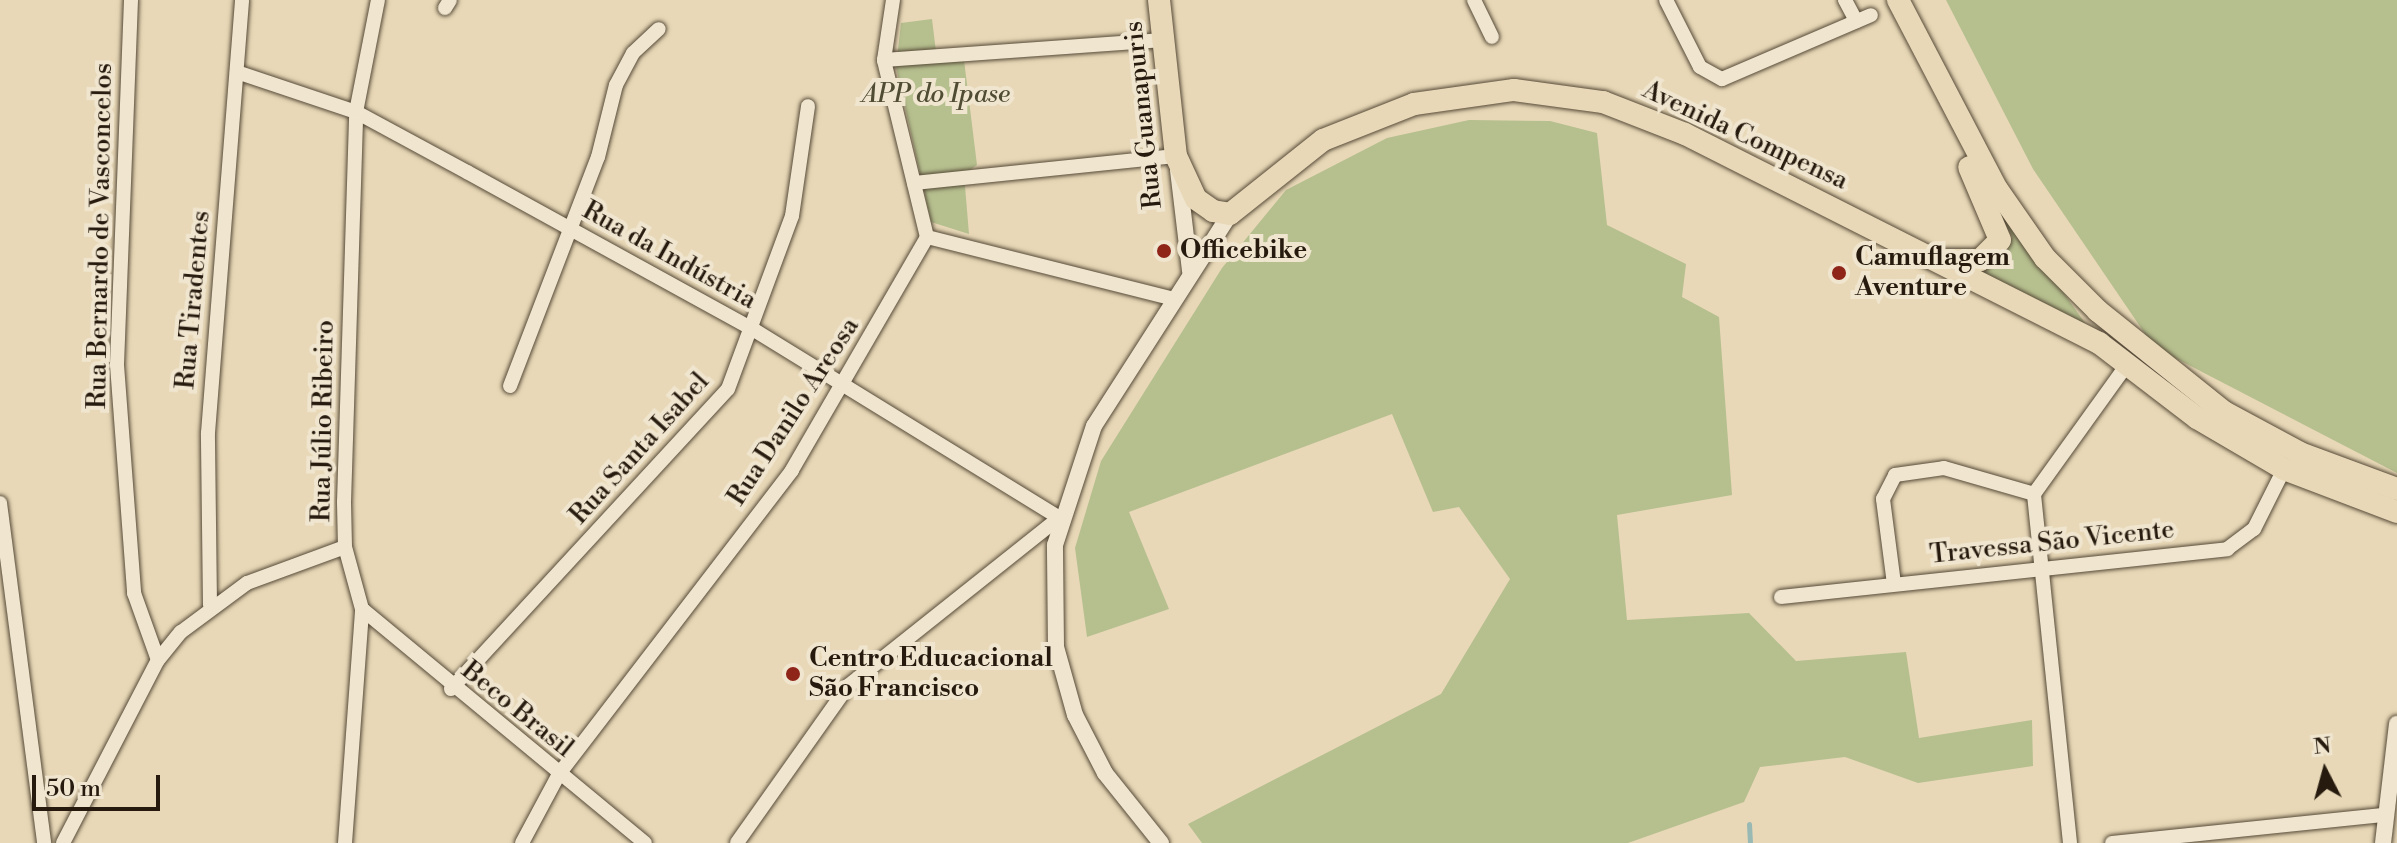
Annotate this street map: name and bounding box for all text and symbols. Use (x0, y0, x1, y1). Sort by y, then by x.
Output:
street label: Rua Guanapuris (1119, 20, 1169, 210)
street label: Rua Bernardo de Vasconcelos (82, 63, 120, 409)
street label: Avenida Compensa (1637, 75, 1853, 197)
park label: APP do Ipase (862, 79, 1010, 111)
street label: Rua da Indústria (577, 195, 761, 317)
street label: Rua Tiradentes (171, 209, 217, 391)
place label: Officebike (1180, 235, 1307, 267)
marker: Officebike (1155, 242, 1173, 260)
place label: Camuflagem Aventure (1855, 242, 2010, 304)
marker: Camuflagem Aventure (1830, 264, 1848, 282)
street label: Rua Danilo Areosa (722, 312, 866, 512)
street label: Rua Júlio Ribeiro (307, 320, 341, 522)
street label: Rua Santa Isabel (564, 367, 716, 531)
street label: Travessa São Vicente (1928, 515, 2176, 571)
place label: Centro Educacional São Francisco (809, 643, 1053, 704)
street label: Beco Brasil (455, 655, 579, 765)
marker: Centro Educacional São Francisco (784, 665, 802, 683)
north arrow (2285, 731, 2365, 811)
text: N (2312, 732, 2333, 761)
scale bar (36, 759, 164, 809)
text: 50 m (46, 774, 101, 804)

